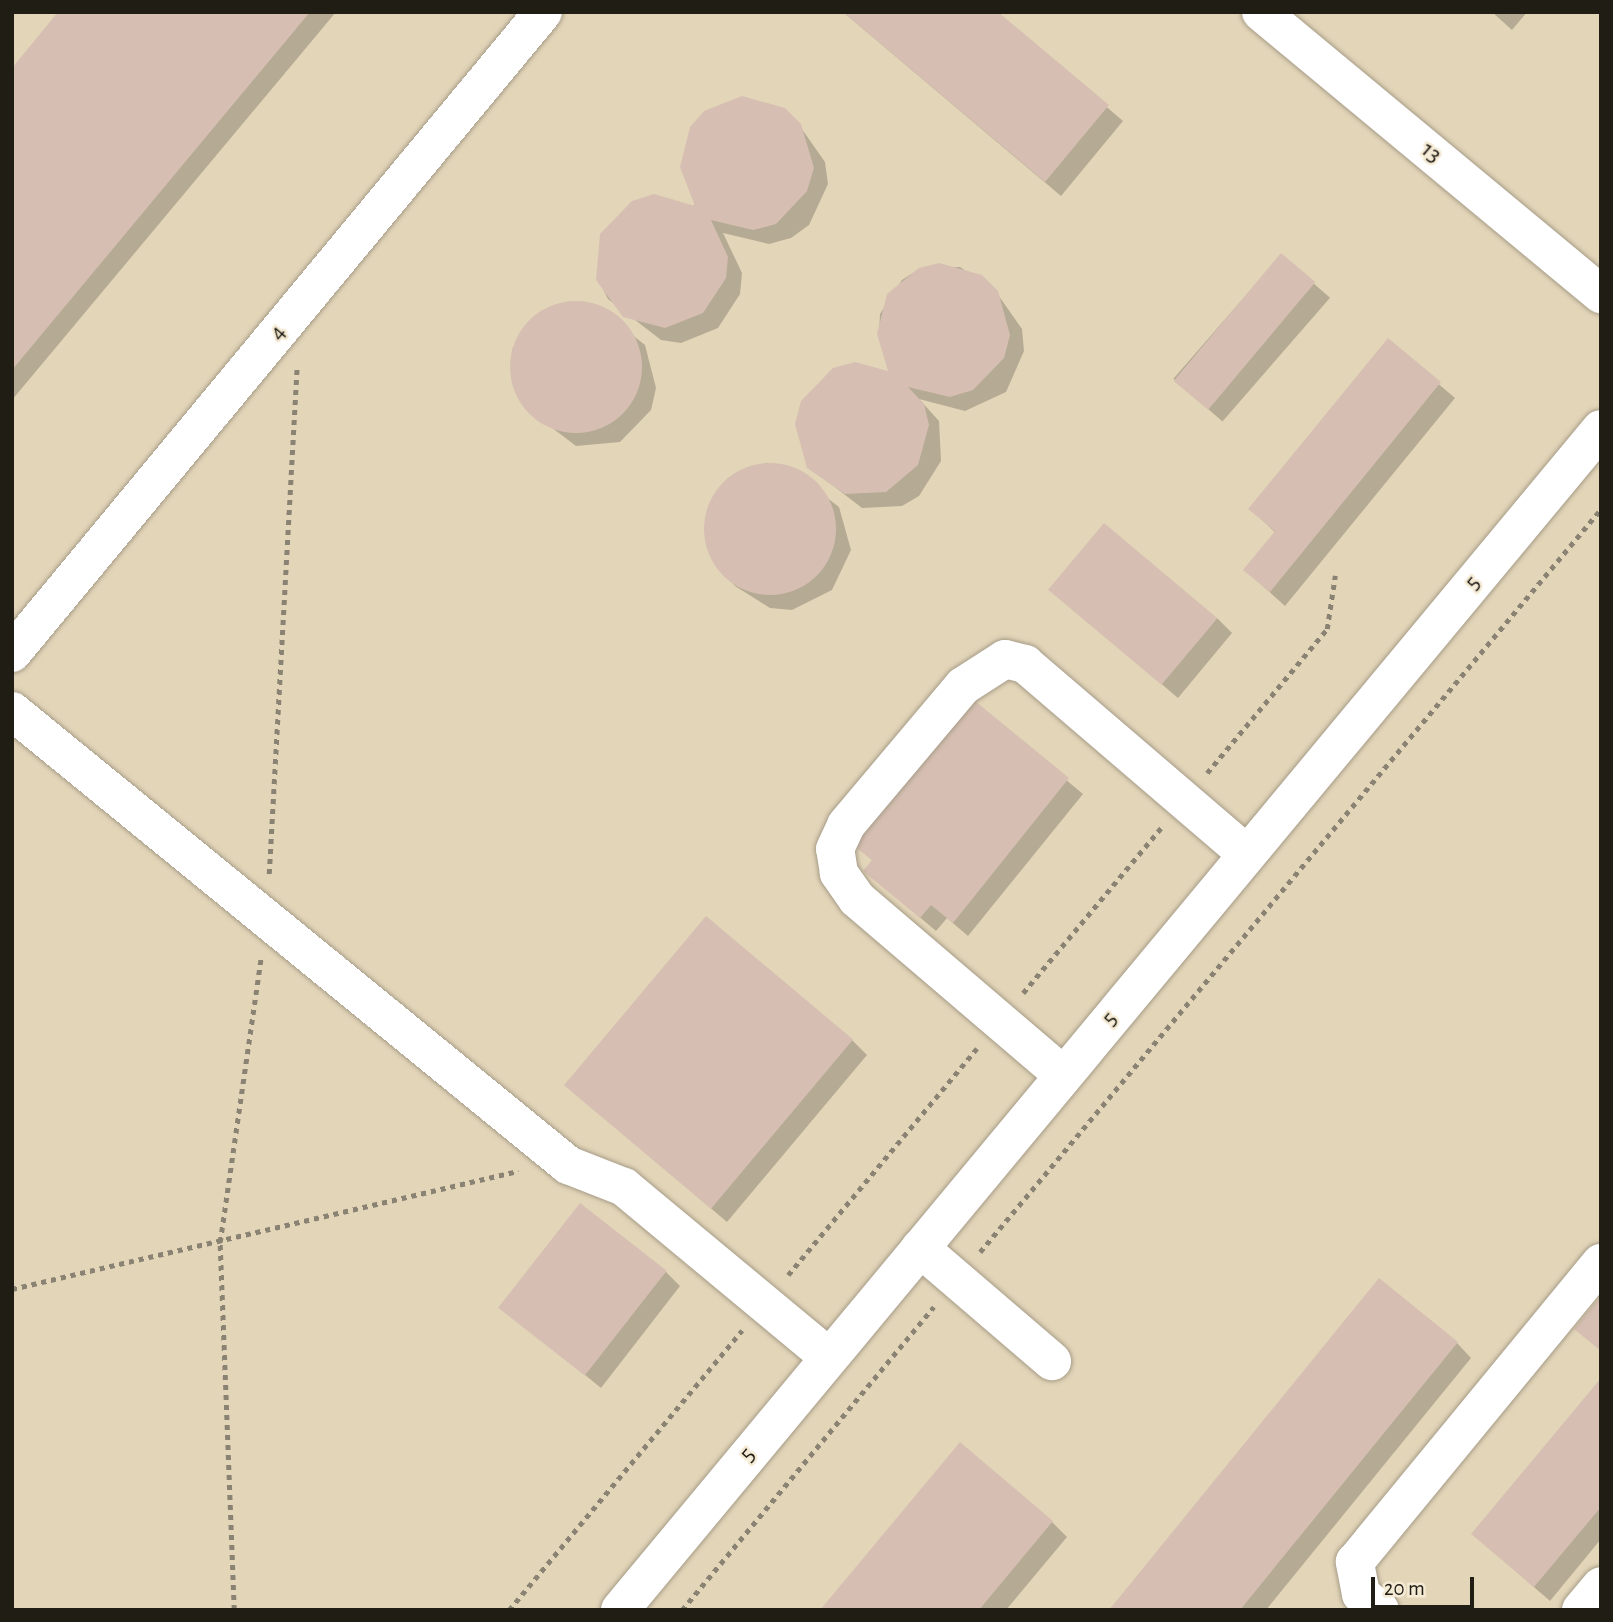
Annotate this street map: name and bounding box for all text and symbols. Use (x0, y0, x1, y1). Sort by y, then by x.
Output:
street label: 13 (1415, 136, 1447, 170)
street label: 4 (263, 319, 293, 347)
street label: 5 (1459, 570, 1487, 596)
street label: 5 (1096, 1006, 1124, 1032)
street label: 5 (734, 1442, 762, 1468)
scale bar (1375, 1562, 1478, 1606)
text: 20 m (1384, 1578, 1425, 1599)

